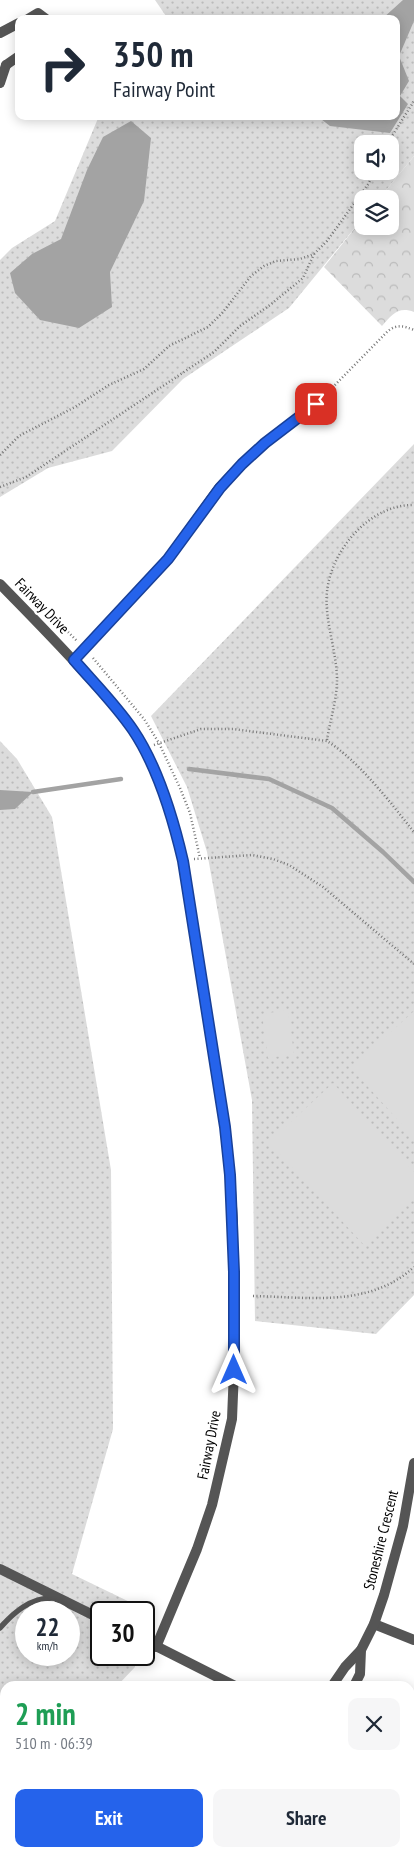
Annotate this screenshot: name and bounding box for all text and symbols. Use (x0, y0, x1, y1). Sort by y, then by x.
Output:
text: 350 m (113, 31, 194, 77)
icon: right (30, 35, 95, 100)
text: Fairway Point (113, 75, 215, 103)
map controls (354, 135, 399, 235)
button: sound (354, 135, 399, 180)
button: layers (354, 190, 399, 235)
pin (295, 383, 337, 425)
icon: arrive (302, 390, 330, 418)
street label: Fairway Drive (11, 574, 74, 637)
position arrow (207, 1343, 259, 1395)
street label: Fairway Drive (192, 1409, 225, 1481)
street label: Stoneshire Crescent (359, 1488, 402, 1592)
speed limit sign: 30 (90, 1601, 155, 1666)
text: 22 (36, 1611, 59, 1643)
text: km/h (37, 1638, 58, 1653)
text: 2 min (15, 1694, 76, 1733)
button: close (348, 1698, 400, 1750)
text: 510 m · 06:39 (15, 1733, 93, 1753)
button: Exit (15, 1789, 203, 1847)
button: Share (213, 1789, 400, 1847)

